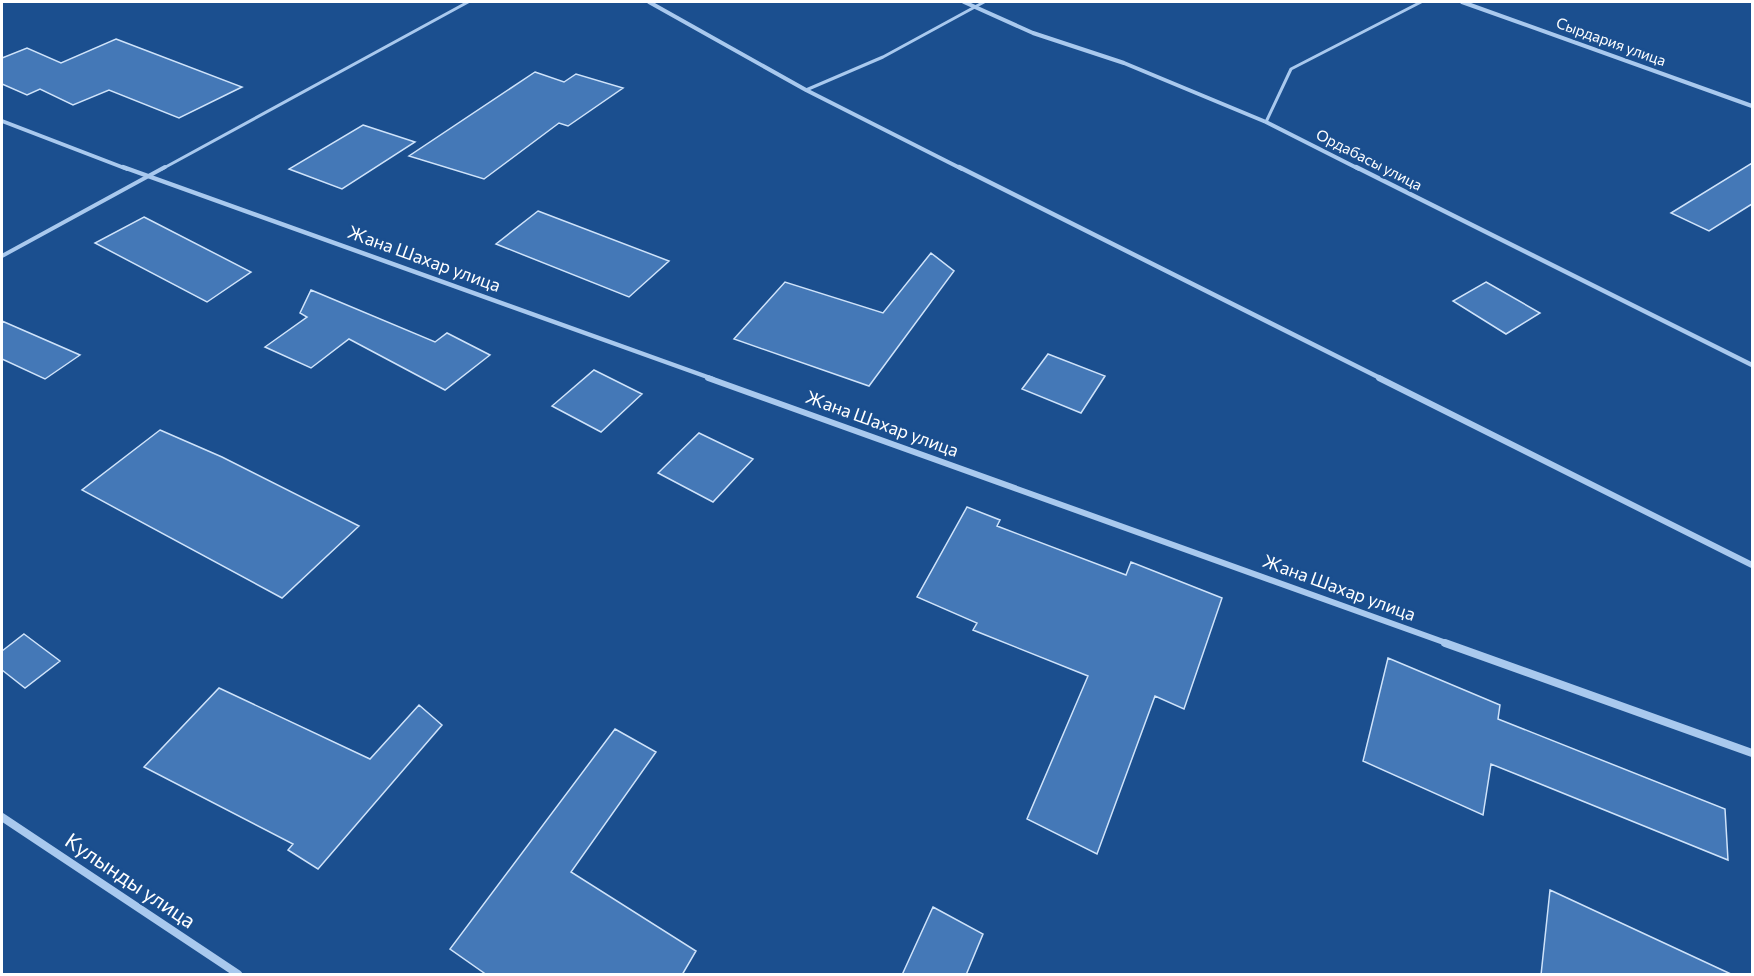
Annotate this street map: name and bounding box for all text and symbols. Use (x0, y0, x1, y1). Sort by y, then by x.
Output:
street label: Сырдария улица (1554, 13, 1669, 69)
street label: Ордабасы улица (1313, 125, 1426, 194)
street label: Жана Шахар улица (345, 220, 504, 296)
street label: Жана Шахар улица (803, 385, 962, 461)
street label: Жана Шахар улица (1260, 549, 1419, 625)
street label: Кулынды улица (61, 827, 201, 933)

